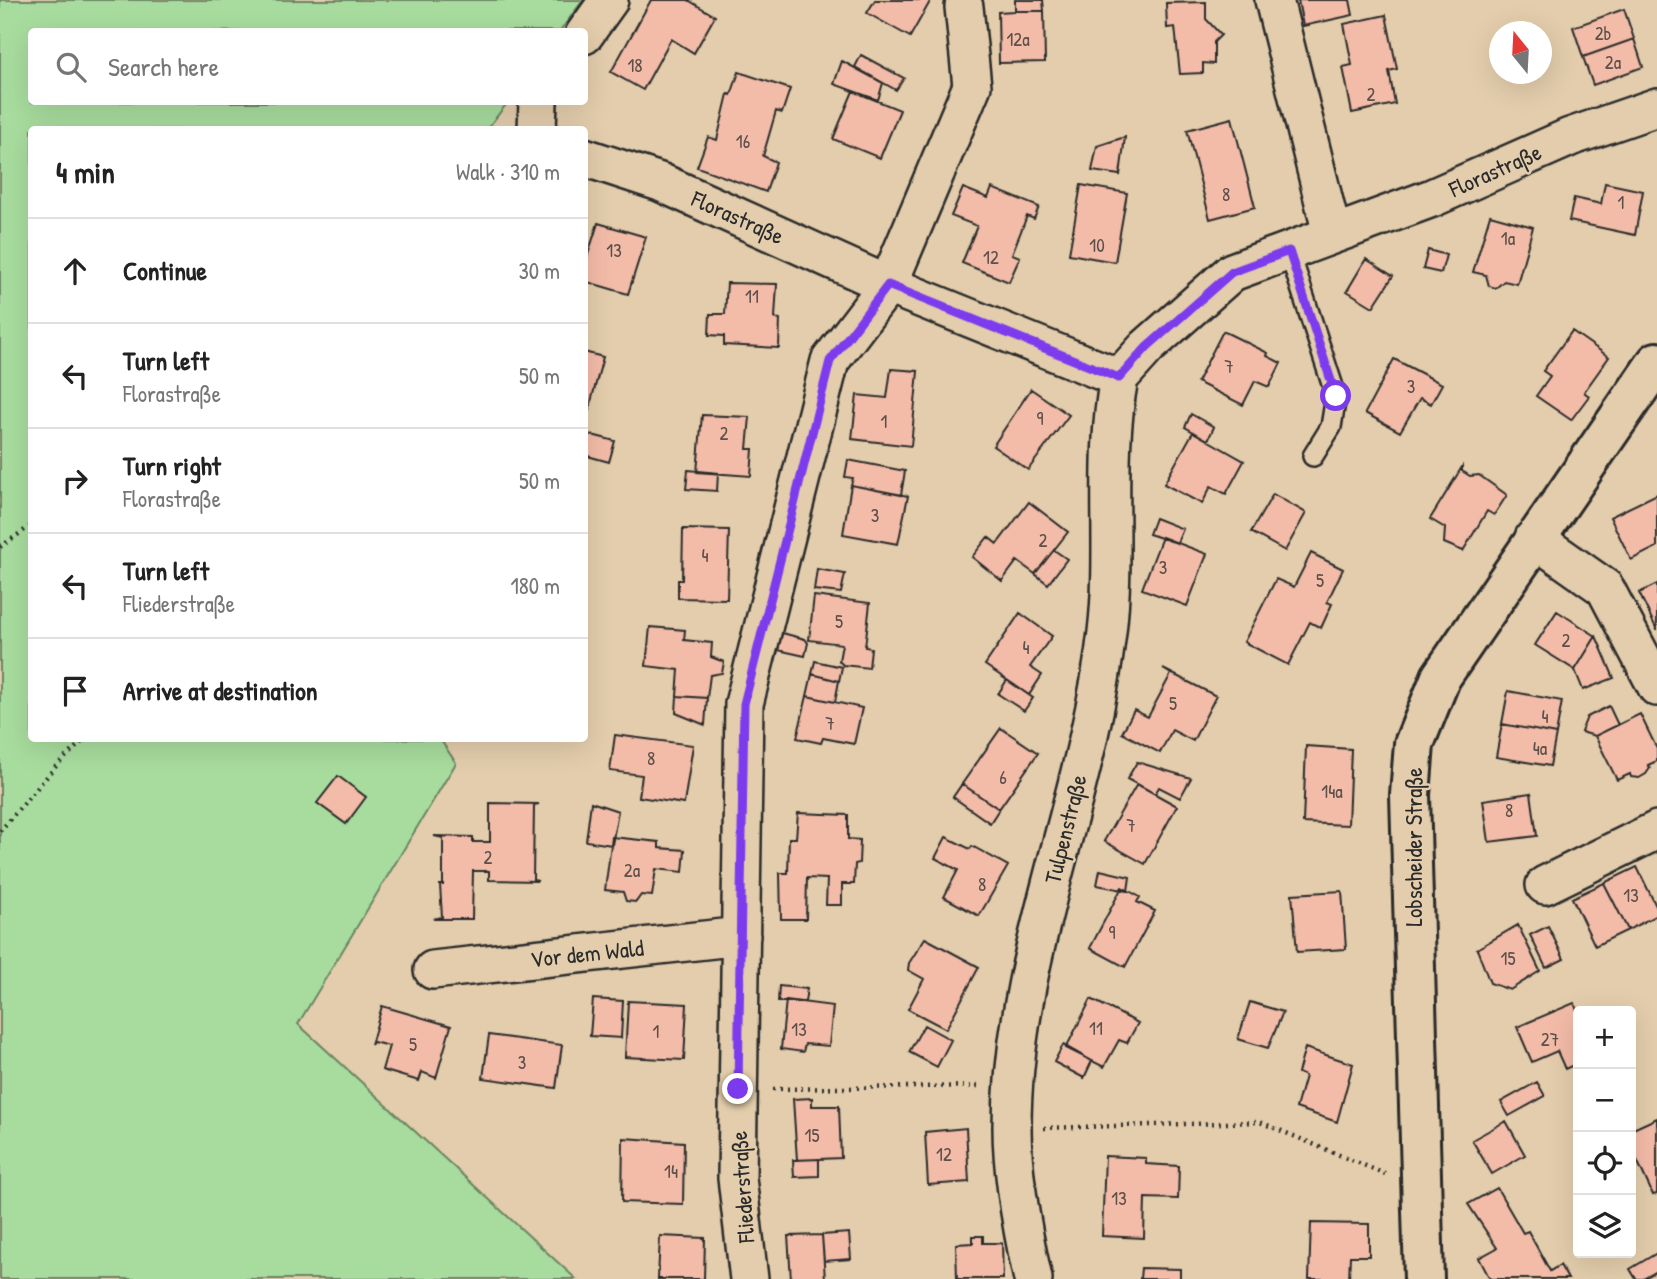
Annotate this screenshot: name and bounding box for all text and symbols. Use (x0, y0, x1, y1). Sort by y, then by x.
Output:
house number: 2b (1595, 20, 1612, 46)
north arrow (1489, 21, 1552, 84)
house number: 12a (1006, 26, 1030, 52)
search box (28, 28, 588, 105)
icon: search (52, 48, 90, 86)
text: Search here (108, 49, 219, 84)
house number: 2a (1605, 49, 1622, 75)
house number: 18 (627, 52, 643, 78)
house number: 2 (1367, 81, 1376, 107)
house number: 16 (736, 128, 750, 154)
street label: Florastraße (1443, 136, 1546, 204)
text: 4 min (56, 152, 115, 192)
text: Walk · 310 m (456, 156, 560, 187)
house number: 8 (1222, 181, 1230, 207)
street label: Florastraße (686, 183, 789, 251)
house number: 1 (1618, 189, 1625, 215)
house number: 1a (1501, 225, 1516, 251)
house number: 10 (1089, 232, 1105, 258)
house number: 13 (606, 237, 622, 263)
house number: 12 (983, 244, 999, 270)
icon: ahead (56, 252, 94, 290)
text: Continue (123, 253, 207, 288)
text: 30 m (518, 255, 560, 286)
house number: 11 (745, 283, 759, 309)
text: Turn left (123, 343, 209, 378)
house number: 7 (1224, 353, 1234, 379)
icon: left (56, 357, 94, 395)
text: 50 m (519, 360, 560, 391)
house number: 3 (1407, 373, 1415, 399)
text: Florastraße (123, 378, 221, 409)
route start (1320, 380, 1351, 411)
house number: 9 (1037, 405, 1044, 431)
house number: 1 (881, 408, 888, 434)
house number: 2 (720, 420, 729, 446)
text: Turn right (123, 448, 221, 483)
icon: right (56, 462, 94, 500)
text: 50 m (519, 465, 560, 496)
text: Florastraße (123, 483, 221, 514)
house number: 3 (871, 502, 879, 528)
house number: 2 (1039, 527, 1048, 553)
house number: 4 (701, 542, 709, 568)
text: Turn left (123, 553, 209, 588)
house number: 3 (1159, 554, 1167, 580)
icon: left (56, 567, 94, 605)
house number: 5 (1316, 567, 1324, 593)
text: 180 m (510, 570, 560, 601)
text: Fliederstraße (123, 588, 235, 619)
house number: 5 (835, 608, 843, 634)
house number: 2 (1562, 627, 1571, 653)
house number: 4 (1022, 634, 1030, 660)
icon: arrive (56, 672, 94, 710)
text: Arrive at destination (123, 673, 318, 708)
house number: 5 (1169, 690, 1177, 716)
house number: 4 (1541, 703, 1549, 729)
house number: 7 (825, 710, 835, 736)
house number: 4a (1533, 735, 1548, 761)
house number: 8 (647, 745, 655, 771)
house number: 6 (999, 764, 1007, 790)
street label: Lobscheider Straße (1398, 768, 1429, 926)
street label: Tulpenstraße (1036, 771, 1094, 887)
house number: 14a (1321, 778, 1343, 804)
house number: 8 (1505, 797, 1513, 823)
house number: 7 (1126, 812, 1136, 838)
house number: 2 (484, 844, 493, 870)
house number: 2a (624, 857, 641, 883)
house number: 8 (978, 871, 986, 897)
house number: 13 (1623, 882, 1639, 908)
house number: 9 (1109, 919, 1116, 945)
street label: Vor dem Wald (529, 932, 645, 974)
house number: 15 (1501, 945, 1515, 971)
map controls (1573, 1006, 1636, 1258)
button: + (1573, 1006, 1636, 1069)
house number: 11 (1089, 1015, 1103, 1041)
house number: 13 (791, 1016, 807, 1042)
house number: 1 (653, 1018, 660, 1044)
house number: 27 (1541, 1026, 1559, 1052)
house number: 5 (409, 1031, 417, 1057)
house number: 3 (518, 1049, 526, 1075)
button: − (1573, 1069, 1636, 1132)
route end (722, 1073, 753, 1104)
house number: 15 (805, 1122, 819, 1148)
street label: Fliederstraße (723, 1130, 761, 1245)
button: locate (1573, 1132, 1636, 1195)
house number: 12 (936, 1141, 952, 1167)
house number: 14 (664, 1158, 678, 1184)
house number: 13 (1111, 1185, 1127, 1211)
button: layers (1573, 1195, 1636, 1258)

